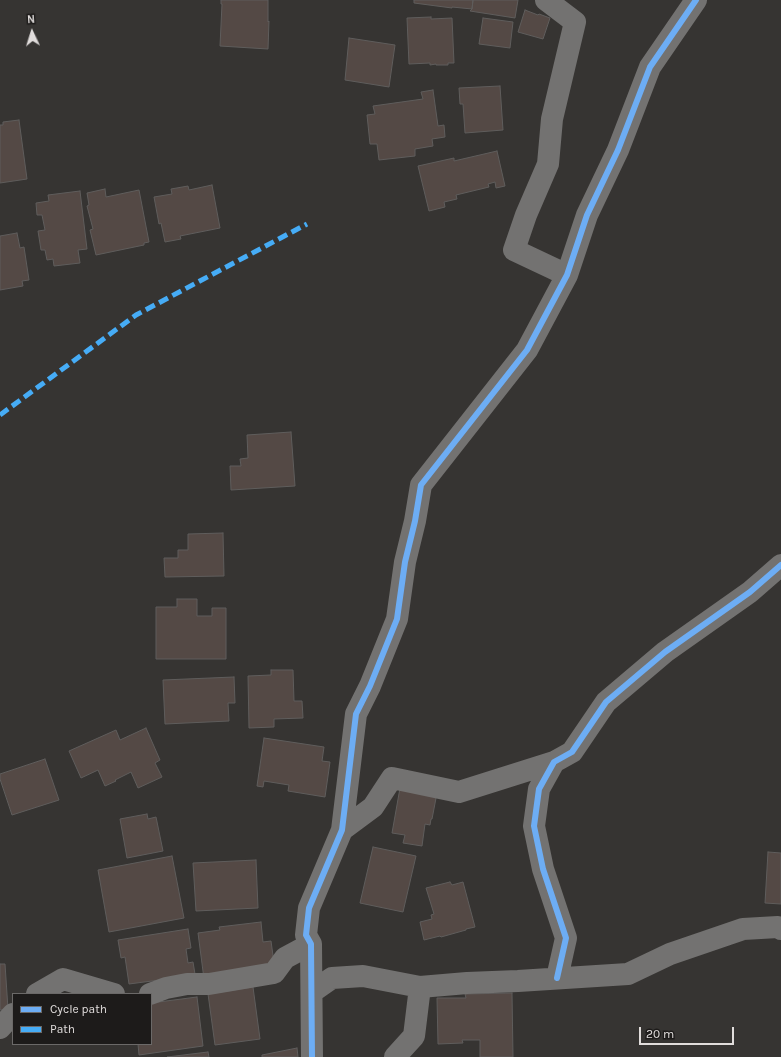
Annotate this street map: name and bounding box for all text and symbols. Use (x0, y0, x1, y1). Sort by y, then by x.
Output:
north arrow (12, 12, 52, 52)
text: N (27, 13, 36, 26)
legend (12, 993, 152, 1045)
text: Cycle path (50, 1002, 107, 1016)
scale bar (641, 1019, 736, 1045)
text: Path (50, 1022, 75, 1036)
text: 20 m (646, 1027, 674, 1041)

